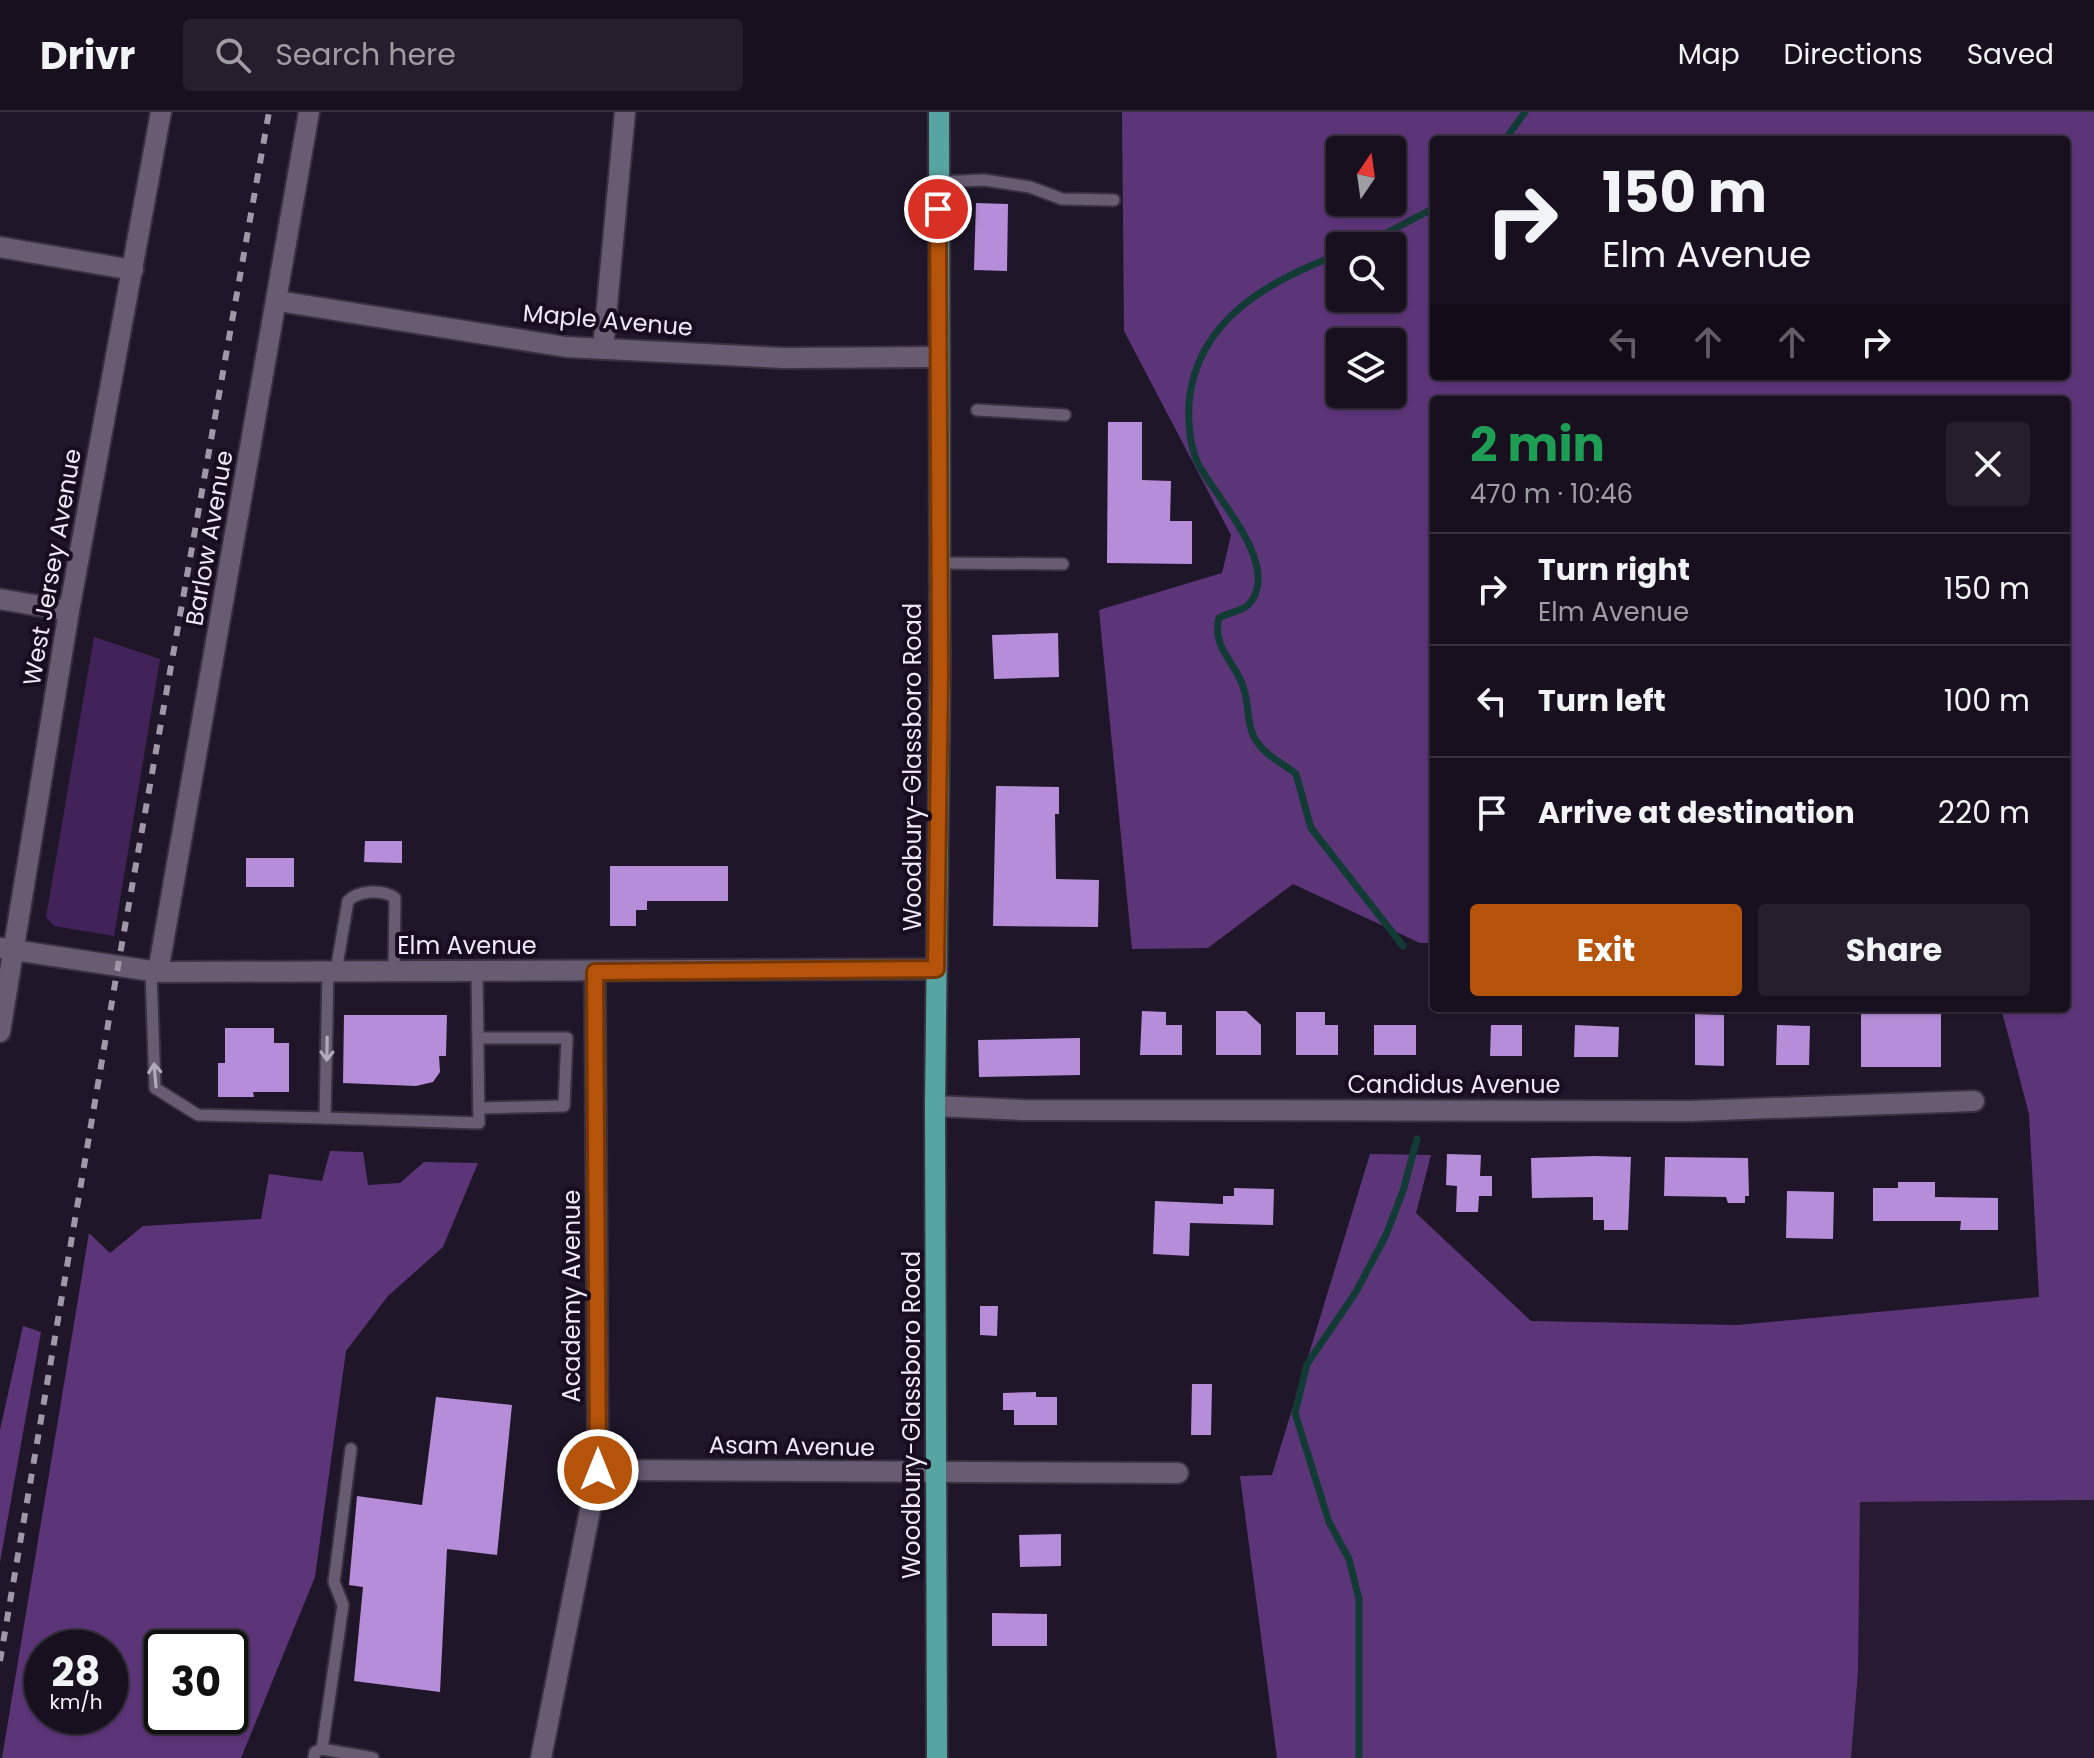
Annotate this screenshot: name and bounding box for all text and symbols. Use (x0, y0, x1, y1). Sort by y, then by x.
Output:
search box (183, 19, 743, 91)
text: Drivr (40, 29, 135, 82)
icon: search (211, 33, 255, 77)
text: Search here (275, 33, 456, 76)
text: Map (1678, 35, 1740, 74)
text: Directions (1784, 35, 1923, 74)
text: Saved (1967, 35, 2054, 74)
north arrow (1326, 136, 1406, 216)
map controls (1326, 136, 1406, 408)
text: 150 m (1602, 153, 1767, 232)
icon: right (1470, 168, 1574, 272)
pin (904, 175, 972, 243)
icon: arrive (916, 187, 960, 231)
text: Elm Avenue (1602, 229, 1811, 280)
button: search (1326, 232, 1406, 312)
street label: Maple Avenue (522, 296, 694, 344)
icon: left (1602, 320, 1646, 364)
icon: ahead (1686, 320, 1730, 364)
icon: ahead (1770, 320, 1814, 364)
icon: right (1854, 320, 1898, 364)
button: layers (1326, 328, 1406, 408)
text: 2 min (1470, 411, 1605, 478)
button: close (1946, 422, 2030, 506)
street label: West Jersey Avenue (15, 446, 89, 688)
street label: Barlow Avenue (177, 448, 241, 628)
text: 470 m · 10:46 (1470, 476, 1633, 512)
text: Turn right (1538, 548, 1690, 591)
icon: right (1470, 567, 1514, 611)
text: 150 m (1944, 567, 2030, 610)
text: Elm Avenue (1538, 594, 1689, 630)
street label: Woodbury-Glassboro Road (896, 603, 929, 931)
icon: left (1470, 679, 1514, 723)
text: Turn left (1538, 679, 1666, 722)
text: 100 m (1944, 679, 2030, 722)
icon: arrive (1470, 791, 1514, 835)
text: Arrive at destination (1538, 791, 1855, 834)
text: 220 m (1938, 791, 2030, 834)
button: Exit (1470, 904, 1742, 996)
button: Share (1758, 904, 2030, 996)
street label: Elm Avenue (397, 929, 537, 962)
one-way arrow (319, 1035, 334, 1062)
one-way arrow (148, 1062, 163, 1088)
street label: Candidus Avenue (1348, 1068, 1560, 1101)
street label: Academy Avenue (555, 1190, 588, 1402)
street label: Woodbury-Glassboro Road (895, 1251, 928, 1579)
position arrow (556, 1428, 640, 1512)
street label: Asam Avenue (709, 1428, 875, 1464)
speed limit sign: 30 (144, 1630, 248, 1734)
text: 28 (52, 1644, 100, 1700)
text: km/h (49, 1688, 103, 1716)

